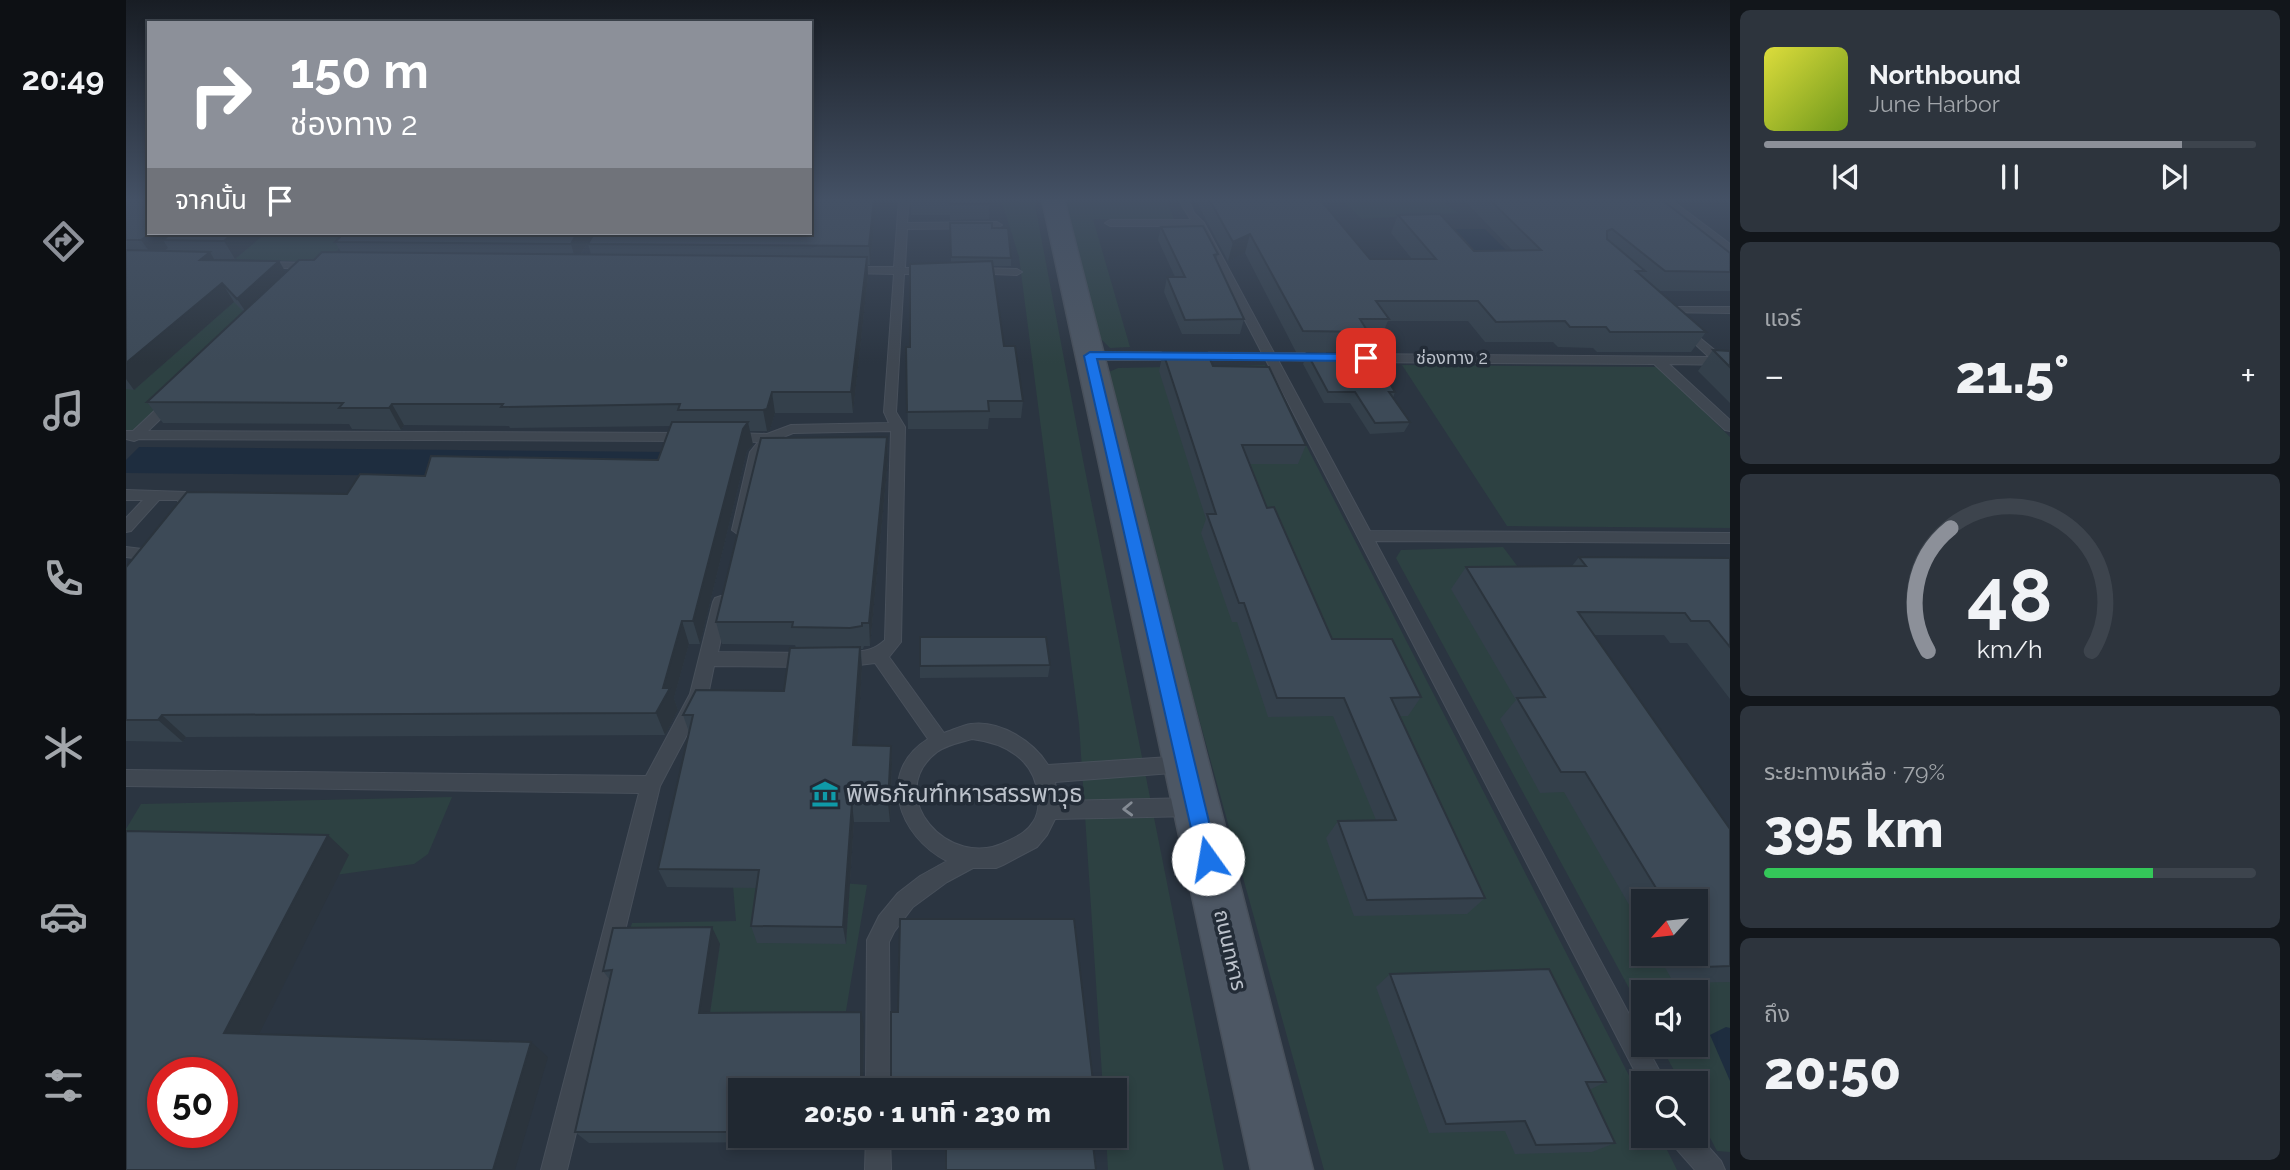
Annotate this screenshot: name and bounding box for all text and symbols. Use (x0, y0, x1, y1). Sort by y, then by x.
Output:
text: 150 m (290, 42, 429, 99)
icon: right (175, 49, 266, 140)
text: 20:49 (22, 60, 104, 97)
text: Northbound (1869, 60, 2021, 90)
text: June Harbor (1869, 90, 2000, 117)
text: ช่องทาง 2 (290, 105, 418, 142)
icon: previous (1827, 158, 1865, 196)
icon: pause (1991, 158, 2029, 196)
icon: next (2155, 158, 2193, 196)
icon: arrive (261, 182, 299, 220)
text: จากนั้น (175, 185, 247, 215)
icon: directions (39, 217, 88, 266)
text: แอร์ (1764, 304, 1801, 331)
pin (1336, 328, 1396, 388)
icon: arrive (1347, 339, 1385, 377)
text: 21.5° (1955, 344, 2069, 405)
street label: ช่องทาง 2 (1416, 347, 1488, 368)
text: − (1764, 353, 1784, 398)
text: + (2240, 353, 2256, 398)
icon: music (39, 386, 88, 435)
text: 48 (1967, 553, 2053, 638)
icon: phone (39, 554, 88, 603)
text: km/h (1977, 634, 2043, 664)
icon: climate (39, 723, 88, 772)
text: ระยะทางเหลือ · 79% (1764, 758, 1945, 785)
museum icon: พิพิธภัณฑ์ทหารสรรพาวุธ (810, 779, 840, 809)
place label: พิพิธภัณฑ์ทหารสรรพาวุธ (846, 779, 1082, 809)
text: 395 km (1764, 798, 1944, 859)
one-way arrow (1122, 802, 1133, 817)
position arrow (1171, 822, 1245, 896)
north arrow (1631, 889, 1708, 966)
map controls (1631, 889, 1708, 1148)
icon: car (39, 892, 88, 941)
street label: ถนนทหาร (1209, 907, 1252, 993)
button: sound (1631, 980, 1708, 1057)
text: ถึง (1764, 1000, 1790, 1027)
text: 20:50 (1764, 1040, 1901, 1101)
speed limit sign: 50 (147, 1057, 238, 1148)
icon: filters (39, 1061, 88, 1110)
button: search (1631, 1071, 1708, 1148)
text: 20:50 · 1 นาที · 230 m (804, 1098, 1051, 1128)

